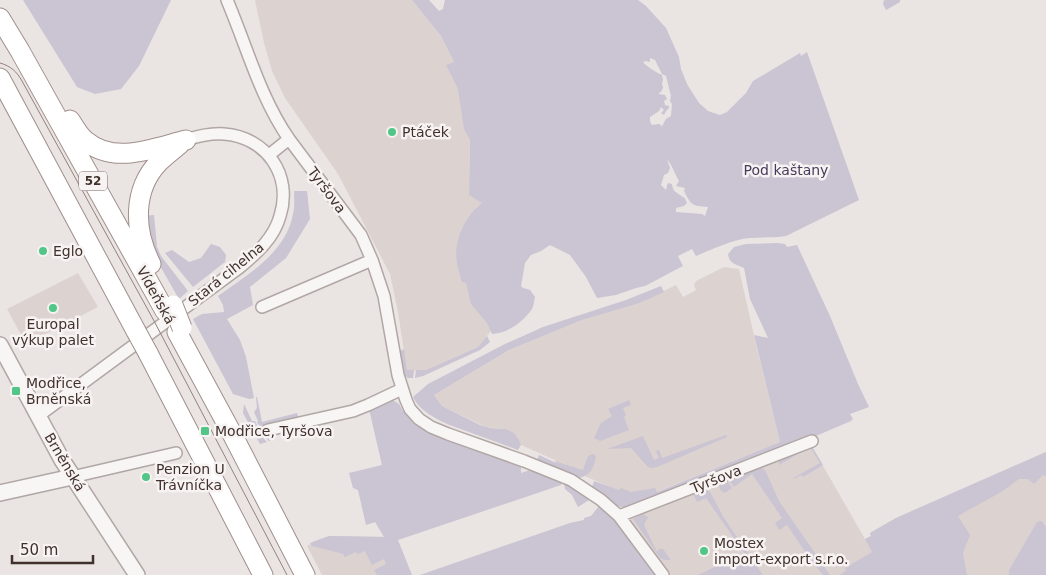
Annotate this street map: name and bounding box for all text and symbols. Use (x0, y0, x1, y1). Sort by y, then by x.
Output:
place label: Ptáček (402, 124, 450, 140)
marker: Ptáček (386, 126, 398, 138)
park label: Pod kaštany (744, 162, 828, 178)
street label: Tyršova (304, 163, 349, 216)
road number: 52 (79, 172, 107, 190)
street label: Stará cihelna (185, 239, 267, 309)
place label: Eglo (53, 243, 83, 259)
marker: Eglo (37, 245, 49, 257)
street label: Vídeňská (134, 263, 178, 327)
marker: Europal výkup palet (47, 302, 59, 314)
place label: Europal výkup palet (12, 316, 94, 348)
place label: Modřice, Brněnská (26, 375, 91, 407)
marker: Modřice, Brněnská (10, 385, 22, 397)
place label: Modřice, Tyršova (215, 423, 333, 439)
marker: Modřice, Tyršova (199, 425, 211, 437)
street label: Brněnská (41, 430, 89, 494)
place label: Penzion U Trávníčka (155, 461, 225, 493)
street label: Tyršova (687, 462, 744, 497)
marker: Penzion U Trávníčka (140, 471, 152, 483)
scale bar (12, 532, 94, 564)
place label: Mostex import-export s.r.o. (714, 535, 849, 567)
text: 50 m (20, 541, 58, 559)
marker: Mostex import-export s.r.o. (698, 545, 710, 557)

